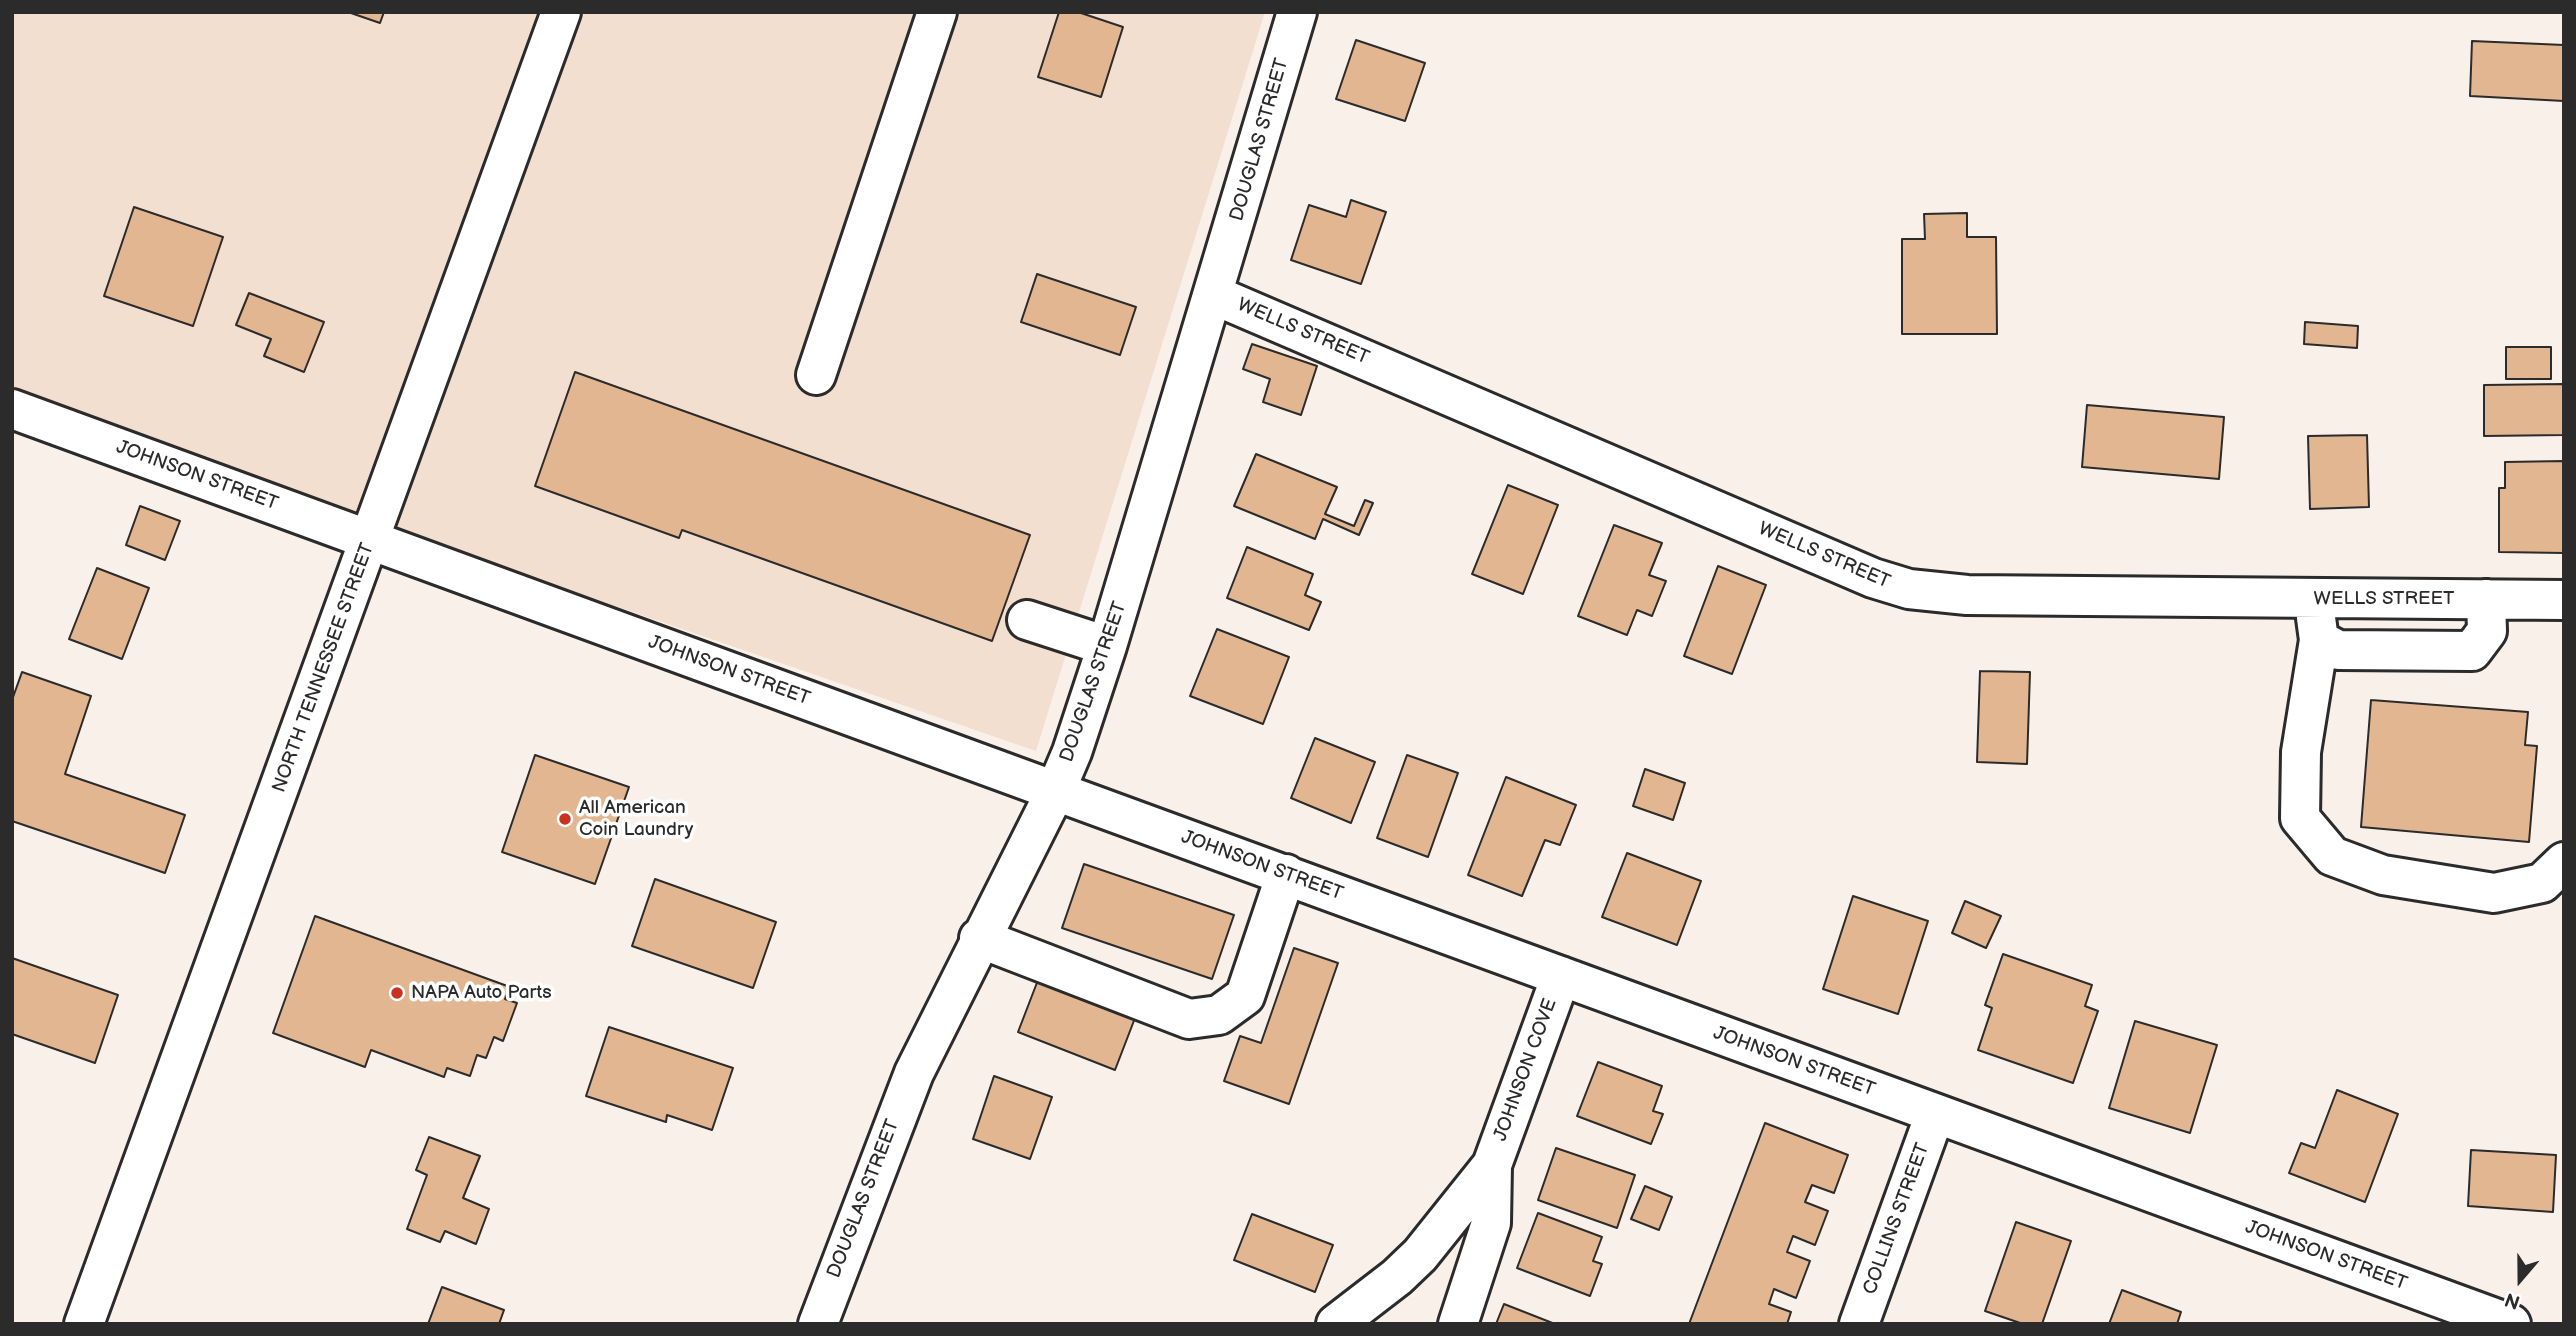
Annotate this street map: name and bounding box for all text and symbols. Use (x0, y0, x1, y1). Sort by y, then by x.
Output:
street label: DOUGLAS STREET (1226, 56, 1294, 224)
street label: WELLS STREET (1234, 294, 1372, 370)
street label: JOHNSON STREET (113, 436, 281, 516)
street label: WELLS STREET (1755, 518, 1893, 594)
street label: NORTH TENNESSEE STREET (268, 540, 380, 796)
street label: WELLS STREET (2314, 588, 2454, 610)
street label: DOUGLAS STREET (1056, 599, 1132, 765)
street label: JOHNSON STREET (645, 631, 813, 711)
place label: All American Coin Laundry (579, 797, 693, 841)
marker: All American Coin Laundry (557, 811, 573, 827)
street label: JOHNSON STREET (1178, 826, 1346, 906)
place label: NAPA Auto Parts (411, 982, 552, 1004)
marker: NAPA Auto Parts (389, 985, 405, 1001)
street label: JOHNSON COVE (1490, 996, 1562, 1144)
street label: JOHNSON STREET (1710, 1022, 1878, 1102)
street label: DOUGLAS STREET (823, 1116, 905, 1282)
street label: COLLINS STREET (1859, 1140, 1935, 1298)
street label: JOHNSON STREET (2242, 1216, 2410, 1296)
north arrow (2485, 1245, 2555, 1315)
text: N (2502, 1287, 2523, 1313)

